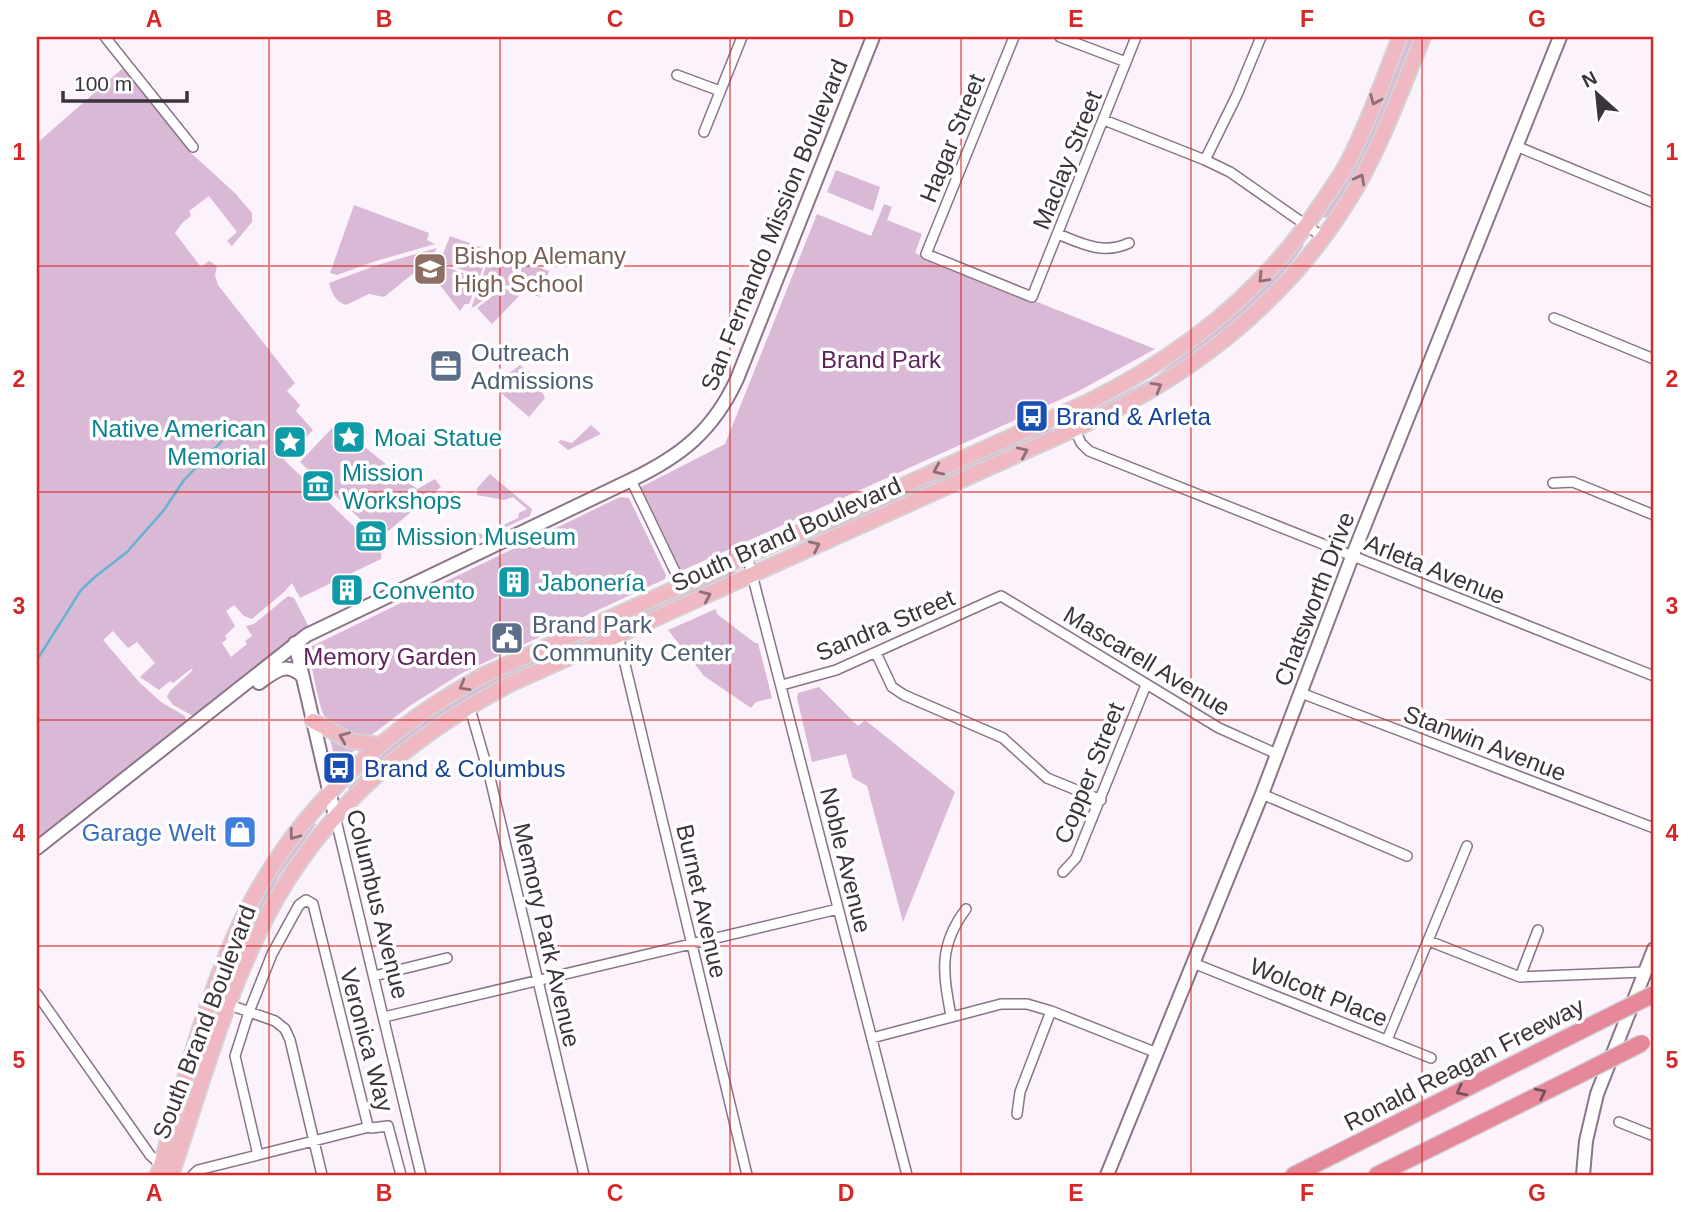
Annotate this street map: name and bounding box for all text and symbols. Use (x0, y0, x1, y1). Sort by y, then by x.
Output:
text: A (146, 6, 162, 32)
text: B (376, 6, 392, 32)
text: C (607, 6, 623, 32)
text: D (838, 6, 854, 32)
text: E (1068, 6, 1084, 32)
text: F (1300, 6, 1314, 32)
text: G (1528, 6, 1546, 32)
street label: San Fernando Mission Boulevard (695, 55, 853, 395)
scale bar (63, 60, 187, 104)
north arrow (1562, 60, 1632, 130)
text: N (1579, 67, 1600, 92)
street label: Hagar Street (914, 70, 990, 206)
text: 100 m (74, 72, 132, 95)
street label: Maclay Street (1027, 87, 1107, 233)
one-way arrow (1370, 94, 1384, 106)
text: 1 (13, 139, 26, 165)
text: 1 (1666, 139, 1679, 165)
one-way arrow (1352, 174, 1365, 187)
place label: Bishop Alemany High School (454, 242, 626, 297)
school or university icon: Bishop Alemany High School (411, 250, 449, 288)
one-way arrow (1259, 269, 1272, 282)
place label: Outreach Admissions (471, 339, 594, 394)
park label: Brand Park (821, 346, 942, 373)
office icon: Outreach Admissions (427, 347, 465, 385)
text: 2 (13, 366, 25, 392)
text: 2 (1666, 366, 1678, 392)
one-way arrow (1149, 383, 1162, 396)
bus stop icon: Brand & Arleta (1013, 397, 1051, 435)
place label: Brand & Arleta (1056, 403, 1211, 430)
place label: Native American Memorial (91, 415, 266, 470)
place icon: Moai Statue (330, 418, 368, 456)
place icon: Native American Memorial (271, 423, 309, 461)
place label: Moai Statue (374, 424, 502, 451)
one-way arrow (1015, 446, 1028, 460)
place label: Mission Workshops (342, 459, 462, 514)
one-way arrow (933, 462, 945, 476)
museum icon: Mission Workshops (299, 467, 337, 505)
street label: South Brand Boulevard (667, 471, 905, 597)
street label: Chatsworth Drive (1268, 508, 1360, 690)
museum icon: Mission Museum (352, 517, 390, 555)
place label: Mission Museum (396, 523, 576, 550)
street label: Arleta Avenue (1361, 529, 1509, 609)
one-way arrow (808, 540, 820, 554)
building icon: Jabonería (495, 563, 533, 601)
place label: Jabonería (538, 569, 645, 596)
building icon: Convento (328, 571, 366, 609)
place label: Convento (372, 577, 475, 604)
street label: Sandra Street (812, 584, 959, 666)
one-way arrow (698, 590, 711, 604)
text: 3 (13, 593, 25, 619)
text: 3 (1666, 593, 1678, 619)
street label: Mascarell Avenue (1059, 601, 1235, 721)
place label: Brand Park Community Center (532, 611, 732, 666)
public building icon: Brand Park Community Center (488, 619, 526, 657)
park label: Memory Garden (303, 643, 477, 670)
one-way arrow (459, 678, 471, 691)
street label: Copper Street (1048, 698, 1130, 847)
street label: Stanwin Avenue (1400, 700, 1570, 786)
one-way arrow (339, 732, 351, 746)
bus stop icon: Brand & Columbus (320, 749, 358, 787)
place label: Brand & Columbus (364, 755, 565, 782)
street label: Noble Avenue (815, 784, 877, 936)
street label: Columbus Avenue (341, 806, 415, 1002)
shop icon: Garage Welt (221, 813, 259, 851)
place label: Garage Welt (82, 819, 216, 846)
text: 4 (13, 820, 26, 846)
street label: Memory Park Avenue (508, 820, 586, 1050)
text: 4 (1666, 820, 1679, 846)
street label: Burnet Avenue (671, 821, 733, 981)
one-way arrow (290, 827, 302, 839)
street label: South Brand Boulevard (147, 901, 261, 1143)
street label: Wolcott Place (1246, 952, 1392, 1032)
street label: Veronica Way (335, 965, 399, 1115)
street label: Ronald Reagan Freeway (1340, 992, 1588, 1136)
text: 5 (13, 1047, 26, 1073)
text: 5 (1666, 1047, 1679, 1073)
one-way arrow (1456, 1083, 1468, 1097)
one-way arrow (1534, 1088, 1547, 1102)
text: A (146, 1180, 162, 1206)
text: B (376, 1180, 392, 1206)
text: C (607, 1180, 623, 1206)
text: D (838, 1180, 854, 1206)
text: E (1068, 1180, 1084, 1206)
text: F (1300, 1180, 1314, 1206)
text: G (1528, 1180, 1546, 1206)

